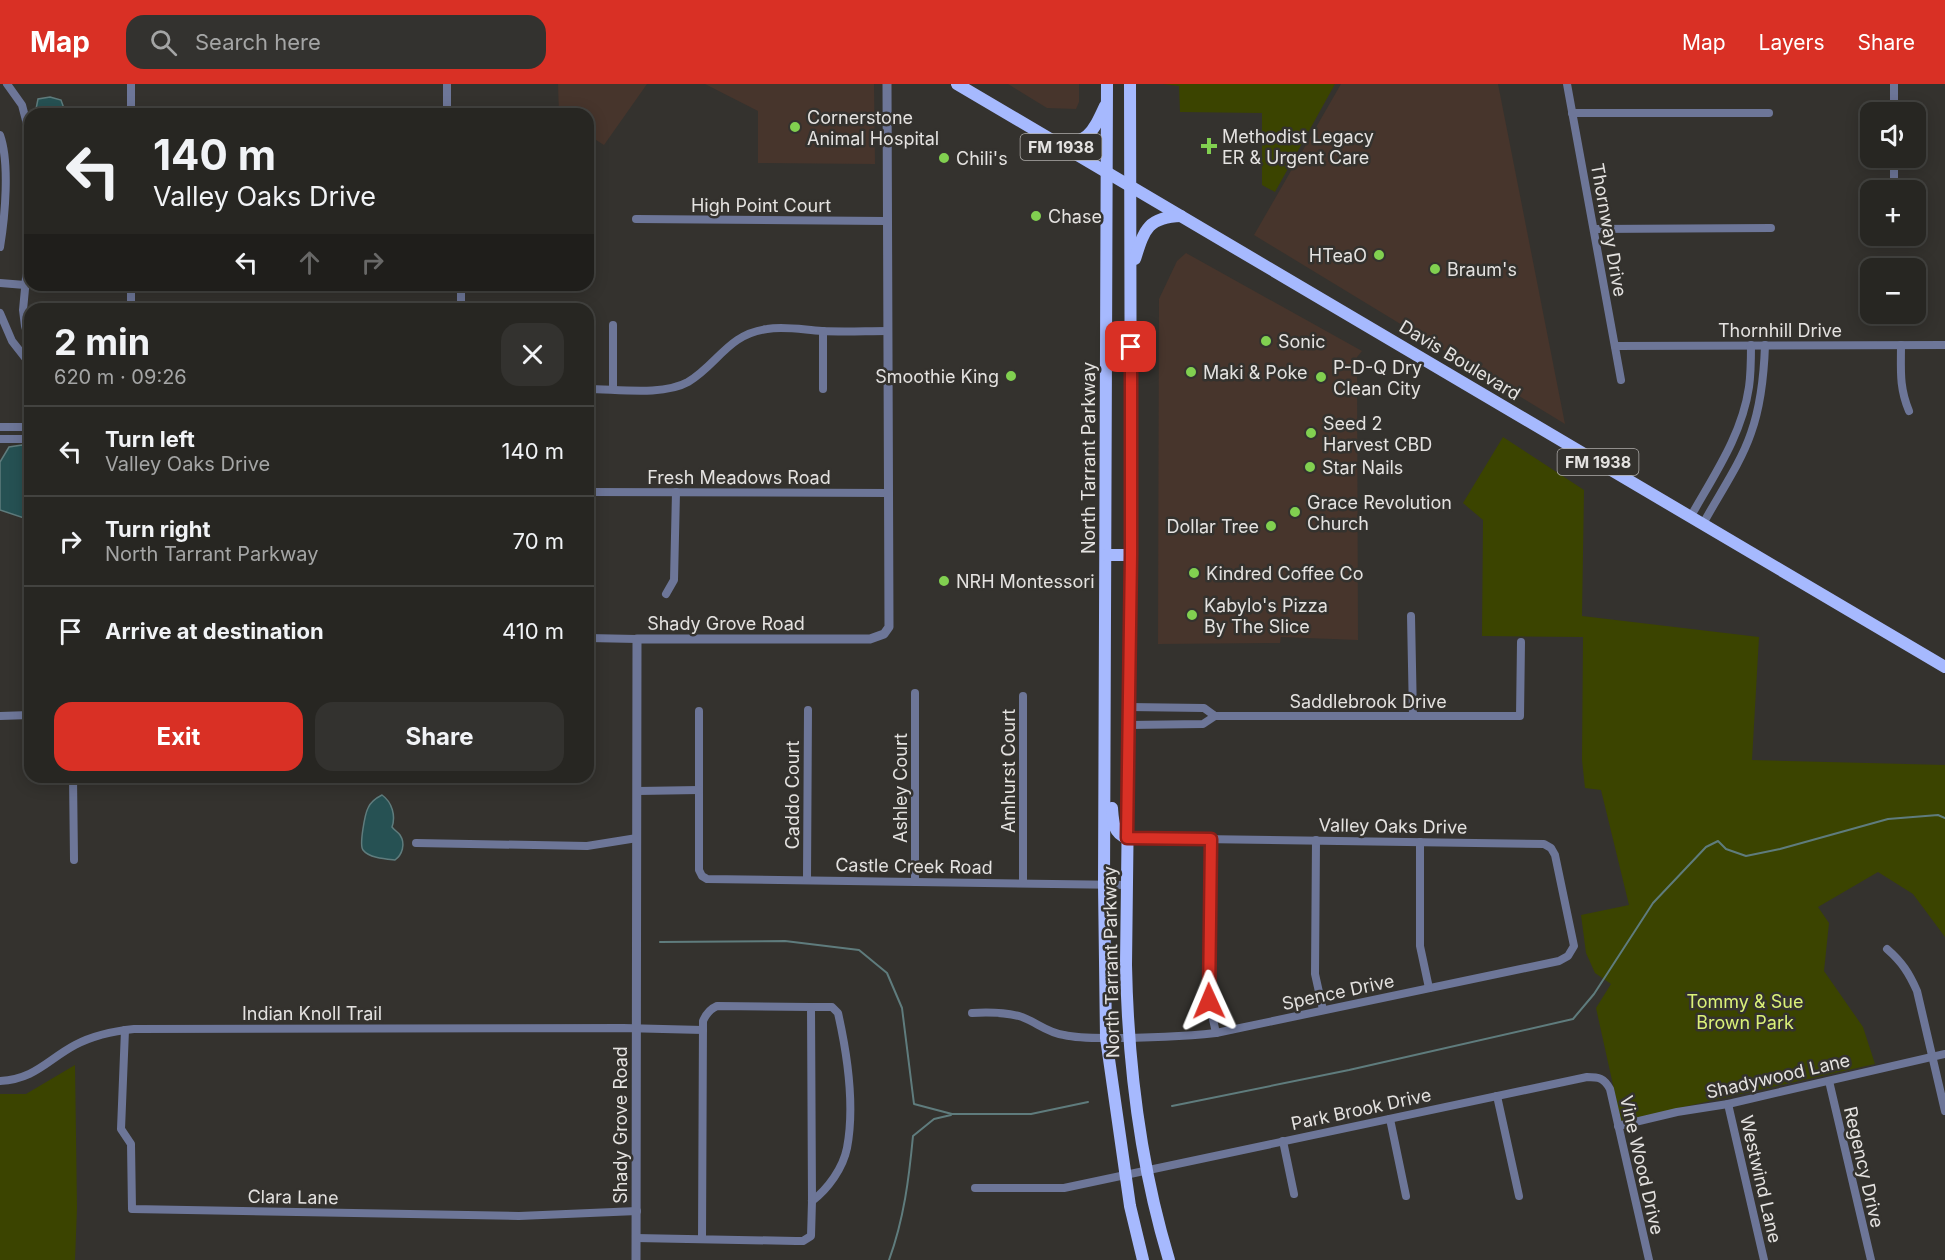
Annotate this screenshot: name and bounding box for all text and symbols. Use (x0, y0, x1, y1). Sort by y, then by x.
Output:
search box (126, 15, 546, 69)
text: Map (30, 25, 90, 59)
icon: search (147, 26, 180, 59)
text: Search here (195, 29, 321, 55)
text: Map (1682, 30, 1726, 55)
text: Layers (1759, 30, 1825, 55)
text: Share (1858, 30, 1915, 55)
map controls (1860, 102, 1926, 324)
button: sound (1860, 102, 1926, 168)
place label: Cornerstone Animal Hospital (807, 107, 939, 149)
marker: Cornerstone Animal Hospital (788, 120, 802, 134)
place label: Methodist Legacy ER & Urgent Care (1222, 126, 1374, 168)
text: 140 m (153, 129, 276, 180)
icon: left (54, 132, 132, 210)
road number: FM 1938 (1020, 134, 1102, 160)
marker: Methodist Legacy ER & Urgent Care (1200, 137, 1218, 155)
place label: Chili's (956, 148, 1008, 169)
marker: Chili's (937, 151, 951, 165)
street label: Thornway Drive (1587, 162, 1631, 298)
text: Valley Oaks Drive (153, 180, 376, 213)
button: + (1860, 180, 1926, 246)
street label: High Point Court (691, 195, 831, 216)
place label: Chase (1048, 206, 1102, 227)
marker: Chase (1029, 209, 1043, 223)
place label: HTeaO (1309, 245, 1367, 266)
icon: left (230, 246, 263, 279)
icon: ahead (293, 246, 326, 279)
icon: right (356, 246, 389, 279)
marker: HTeaO (1372, 248, 1386, 262)
button: − (1860, 258, 1926, 324)
place label: Braum's (1447, 259, 1517, 280)
marker: Braum's (1428, 262, 1442, 276)
street label: Davis Boulevard (1396, 316, 1524, 404)
text: 2 min (54, 320, 150, 364)
street label: Thornhill Drive (1718, 320, 1842, 341)
pin (1105, 321, 1156, 372)
button: close (501, 323, 564, 386)
icon: arrive (1114, 330, 1147, 363)
place label: Sonic (1278, 331, 1326, 352)
marker: Sonic (1259, 334, 1273, 348)
place label: P-D-Q Dry Clean City (1333, 357, 1422, 399)
street label: North Tarrant Parkway (1078, 362, 1099, 554)
place label: Maki & Poke (1203, 362, 1307, 383)
text: 620 m · 09:26 (54, 365, 187, 389)
marker: Maki & Poke (1184, 365, 1198, 379)
place label: Smoothie King (875, 366, 999, 387)
marker: Smoothie King (1004, 369, 1018, 383)
marker: P-D-Q Dry Clean City (1314, 370, 1328, 384)
place label: Seed 2 Harvest CBD (1323, 413, 1432, 455)
text: Turn left (105, 426, 195, 452)
marker: Seed 2 Harvest CBD (1304, 426, 1318, 440)
icon: left (54, 435, 87, 468)
text: 140 m (502, 438, 564, 464)
road number: FM 1938 (1558, 449, 1638, 475)
text: Valley Oaks Drive (105, 452, 270, 476)
place label: Star Nails (1322, 457, 1403, 478)
marker: Star Nails (1303, 460, 1317, 474)
street label: Fresh Meadows Road (647, 467, 831, 488)
place label: Grace Revolution Church (1307, 492, 1452, 534)
marker: Grace Revolution Church (1288, 505, 1302, 519)
text: Turn right (105, 516, 211, 542)
place label: Dollar Tree (1166, 516, 1259, 537)
marker: Dollar Tree (1264, 519, 1278, 533)
icon: right (54, 525, 87, 558)
text: 70 m (513, 528, 564, 554)
text: North Tarrant Parkway (105, 542, 319, 566)
place label: Kindred Coffee Co (1206, 563, 1363, 584)
marker: Kindred Coffee Co (1187, 566, 1201, 580)
place label: NRH Montessori (956, 571, 1095, 592)
marker: NRH Montessori (937, 574, 951, 588)
place label: Kabylo's Pizza By The Slice (1204, 595, 1328, 637)
marker: Kabylo's Pizza By The Slice (1185, 608, 1199, 622)
street label: Shady Grove Road (647, 613, 805, 634)
icon: arrive (54, 615, 87, 648)
text: Arrive at destination (105, 618, 324, 644)
text: 410 m (502, 618, 564, 644)
street label: Saddlebrook Drive (1289, 691, 1447, 712)
button: Exit (54, 702, 303, 771)
button: Share (315, 702, 564, 771)
street label: Amhurst Court (998, 709, 1019, 833)
street label: Ashley Court (890, 733, 911, 843)
street label: Caddo Court (782, 741, 803, 849)
street label: Valley Oaks Drive (1319, 814, 1467, 838)
street label: Castle Creek Road (835, 854, 993, 878)
street label: North Tarrant Parkway (1099, 866, 1123, 1058)
position arrow (1177, 969, 1241, 1033)
street label: Spence Drive (1280, 970, 1396, 1014)
park label: Tommy & Sue Brown Park (1687, 991, 1803, 1033)
street label: Indian Knoll Trail (242, 1003, 382, 1024)
street label: Shady Grove Road (610, 1046, 631, 1204)
street label: Shadywood Lane (1704, 1049, 1852, 1103)
street label: Park Brook Drive (1289, 1084, 1433, 1134)
street label: Vine Wood Drive (1616, 1093, 1668, 1237)
street label: Regency Drive (1840, 1104, 1888, 1230)
street label: Westwind Lane (1736, 1113, 1786, 1245)
street label: Clara Lane (247, 1186, 339, 1208)

